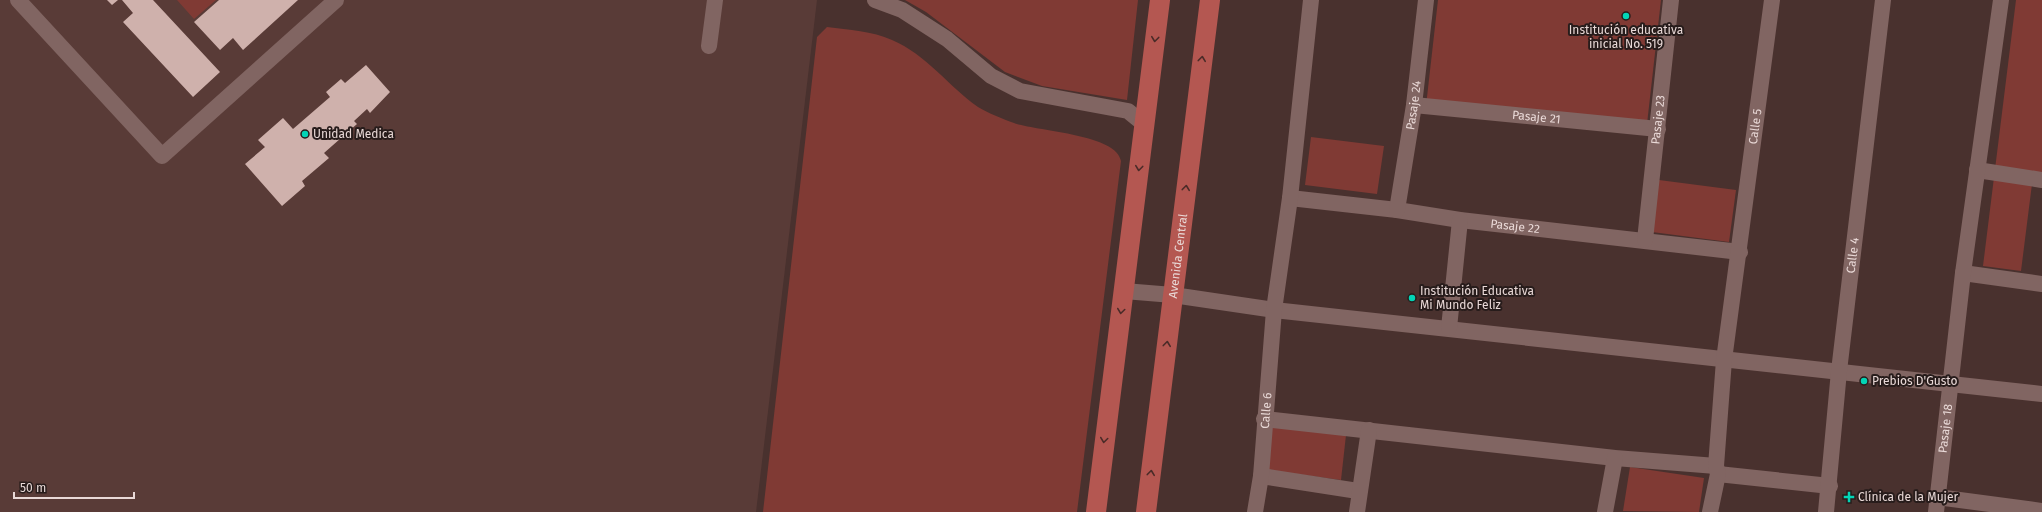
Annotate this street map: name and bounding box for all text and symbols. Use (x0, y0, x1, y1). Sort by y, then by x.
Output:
marker: Institución educativa inicial No. 519 (1621, 11, 1631, 21)
place label: Institución educativa inicial No. 519 (1569, 23, 1683, 51)
one-way arrow (1151, 36, 1160, 42)
one-way arrow (1198, 55, 1207, 62)
street label: Pasaje 24 (1403, 79, 1424, 131)
street label: Pasaje 23 (1648, 94, 1668, 145)
street label: Pasaje 21 (1512, 108, 1561, 126)
street label: Calle 5 (1746, 108, 1764, 145)
place label: Unidad Medica (313, 127, 394, 141)
marker: Unidad Medica (300, 129, 310, 139)
one-way arrow (1135, 165, 1144, 171)
one-way arrow (1181, 184, 1190, 191)
street label: Avenida Central (1166, 212, 1190, 299)
street label: Pasaje 22 (1490, 217, 1541, 236)
street label: Calle 4 (1844, 236, 1862, 274)
place label: Institución Educativa Mi Mundo Feliz (1420, 284, 1534, 312)
marker: Institución Educativa Mi Mundo Feliz (1407, 293, 1417, 303)
one-way arrow (1117, 308, 1126, 314)
one-way arrow (1162, 341, 1171, 347)
place label: Prebios D'Gusto (1872, 374, 1958, 388)
marker: Prebios D'Gusto (1859, 376, 1869, 386)
street label: Calle 6 (1258, 392, 1275, 429)
street label: Pasaje 18 (1936, 403, 1955, 454)
one-way arrow (1100, 436, 1109, 443)
one-way arrow (1146, 470, 1155, 476)
scale bar (14, 474, 134, 500)
text: 50 m (20, 481, 46, 495)
place label: Clínica de la Mujer (1858, 490, 1959, 504)
marker: Clínica de la Mujer (1843, 491, 1855, 503)

